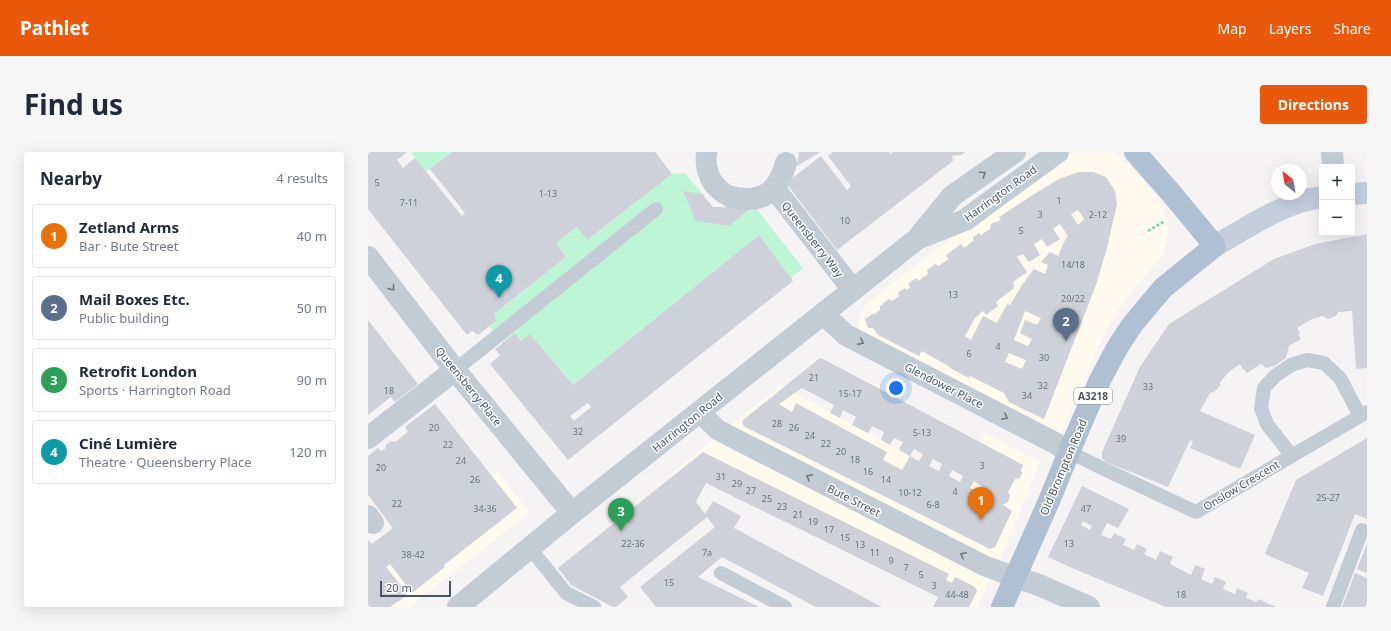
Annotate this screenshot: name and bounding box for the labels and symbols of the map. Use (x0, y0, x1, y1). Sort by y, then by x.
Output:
street label: Harrington Road (961, 162, 1039, 224)
north arrow (1271, 164, 1307, 200)
one-way arrow (979, 171, 986, 179)
house number: 5 (374, 176, 380, 189)
house number: 1-13 (539, 187, 557, 200)
house number: 1 (1056, 194, 1062, 207)
house number: 7-11 (400, 196, 418, 209)
street label: Queensberry Way (779, 198, 848, 280)
house number: 3 (1037, 208, 1043, 221)
house number: 2-12 (1089, 208, 1107, 221)
house number: 10 (840, 214, 850, 227)
house number: 5 (1018, 224, 1024, 237)
house number: 14/18 (1061, 258, 1085, 271)
pin: 4 (486, 265, 512, 298)
one-way arrow (387, 284, 395, 291)
house number: 13 (948, 288, 958, 301)
house number: 20/22 (1061, 292, 1085, 305)
pin: 2 (1053, 308, 1079, 341)
one-way arrow (856, 337, 864, 345)
house number: 4 (995, 340, 1001, 353)
street label: Queensberry Place (432, 343, 506, 429)
house number: 6 (966, 347, 972, 360)
house number: 30 (1039, 351, 1049, 364)
street label: Glendower Place (902, 359, 986, 411)
house number: 21 (809, 371, 819, 384)
your location (886, 378, 906, 398)
house number: 32 (1038, 379, 1048, 392)
house number: 33 (1143, 380, 1153, 393)
house number: 18 (384, 384, 394, 397)
house number: 15-17 (838, 387, 862, 400)
road number: A3218 (1074, 388, 1112, 404)
street label: Harrington Road (649, 389, 725, 455)
house number: 34 (1022, 389, 1032, 402)
one-way arrow (1000, 412, 1008, 420)
house number: 28 (772, 417, 782, 430)
street label: Old Brompton Road (1036, 417, 1090, 517)
house number: 20 (429, 421, 439, 434)
house number: 26 (789, 421, 799, 434)
house number: 32 (573, 425, 583, 438)
house number: 5-13 (913, 426, 931, 439)
house number: 24 (805, 429, 815, 442)
house number: 39 (1116, 432, 1126, 445)
house number: 22 (821, 437, 831, 450)
house number: 22 (443, 438, 453, 451)
house number: 20 (836, 445, 846, 458)
house number: 18 (850, 453, 860, 466)
house number: 24 (456, 454, 466, 467)
street label: Onslow Crescent (1200, 456, 1282, 514)
house number: 3 (979, 459, 985, 472)
house number: 20 (376, 461, 386, 474)
house number: 16 (863, 465, 873, 478)
house number: 31 (716, 470, 726, 483)
house number: 26 (470, 473, 480, 486)
house number: 14 (881, 473, 891, 486)
one-way arrow (806, 474, 813, 482)
house number: 29 (732, 477, 742, 490)
street label: Bute Street (825, 480, 883, 520)
house number: 27 (746, 484, 756, 497)
house number: 4 (952, 485, 958, 498)
house number: 10-12 (898, 486, 922, 499)
pin: 1 (968, 487, 994, 520)
house number: 25-27 (1316, 491, 1340, 504)
house number: 25 (762, 492, 772, 505)
house number: 22 (392, 497, 402, 510)
pin: 3 (608, 498, 634, 531)
house number: 6-8 (926, 498, 940, 511)
house number: 23 (777, 500, 787, 513)
house number: 34-36 (473, 502, 497, 515)
house number: 47 (1081, 502, 1091, 515)
house number: 21 (793, 508, 803, 521)
house number: 19 (808, 515, 818, 528)
house number: 17 (824, 523, 834, 536)
house number: 15 (840, 531, 850, 544)
house number: 22-36 (621, 537, 645, 550)
house number: 13 (1064, 537, 1074, 550)
house number: 13 (855, 538, 865, 551)
house number: 7a (702, 546, 712, 559)
house number: 11 (870, 546, 880, 559)
house number: 38-42 (401, 548, 425, 561)
one-way arrow (959, 552, 967, 559)
house number: 9 (888, 554, 894, 567)
house number: 7 (903, 561, 909, 574)
house number: 5 (918, 568, 924, 581)
house number: 15 (664, 576, 674, 589)
scale bar (380, 579, 451, 598)
house number: 3 (931, 579, 937, 592)
house number: 44-48 (945, 588, 969, 601)
house number: 18 (1176, 588, 1186, 601)

